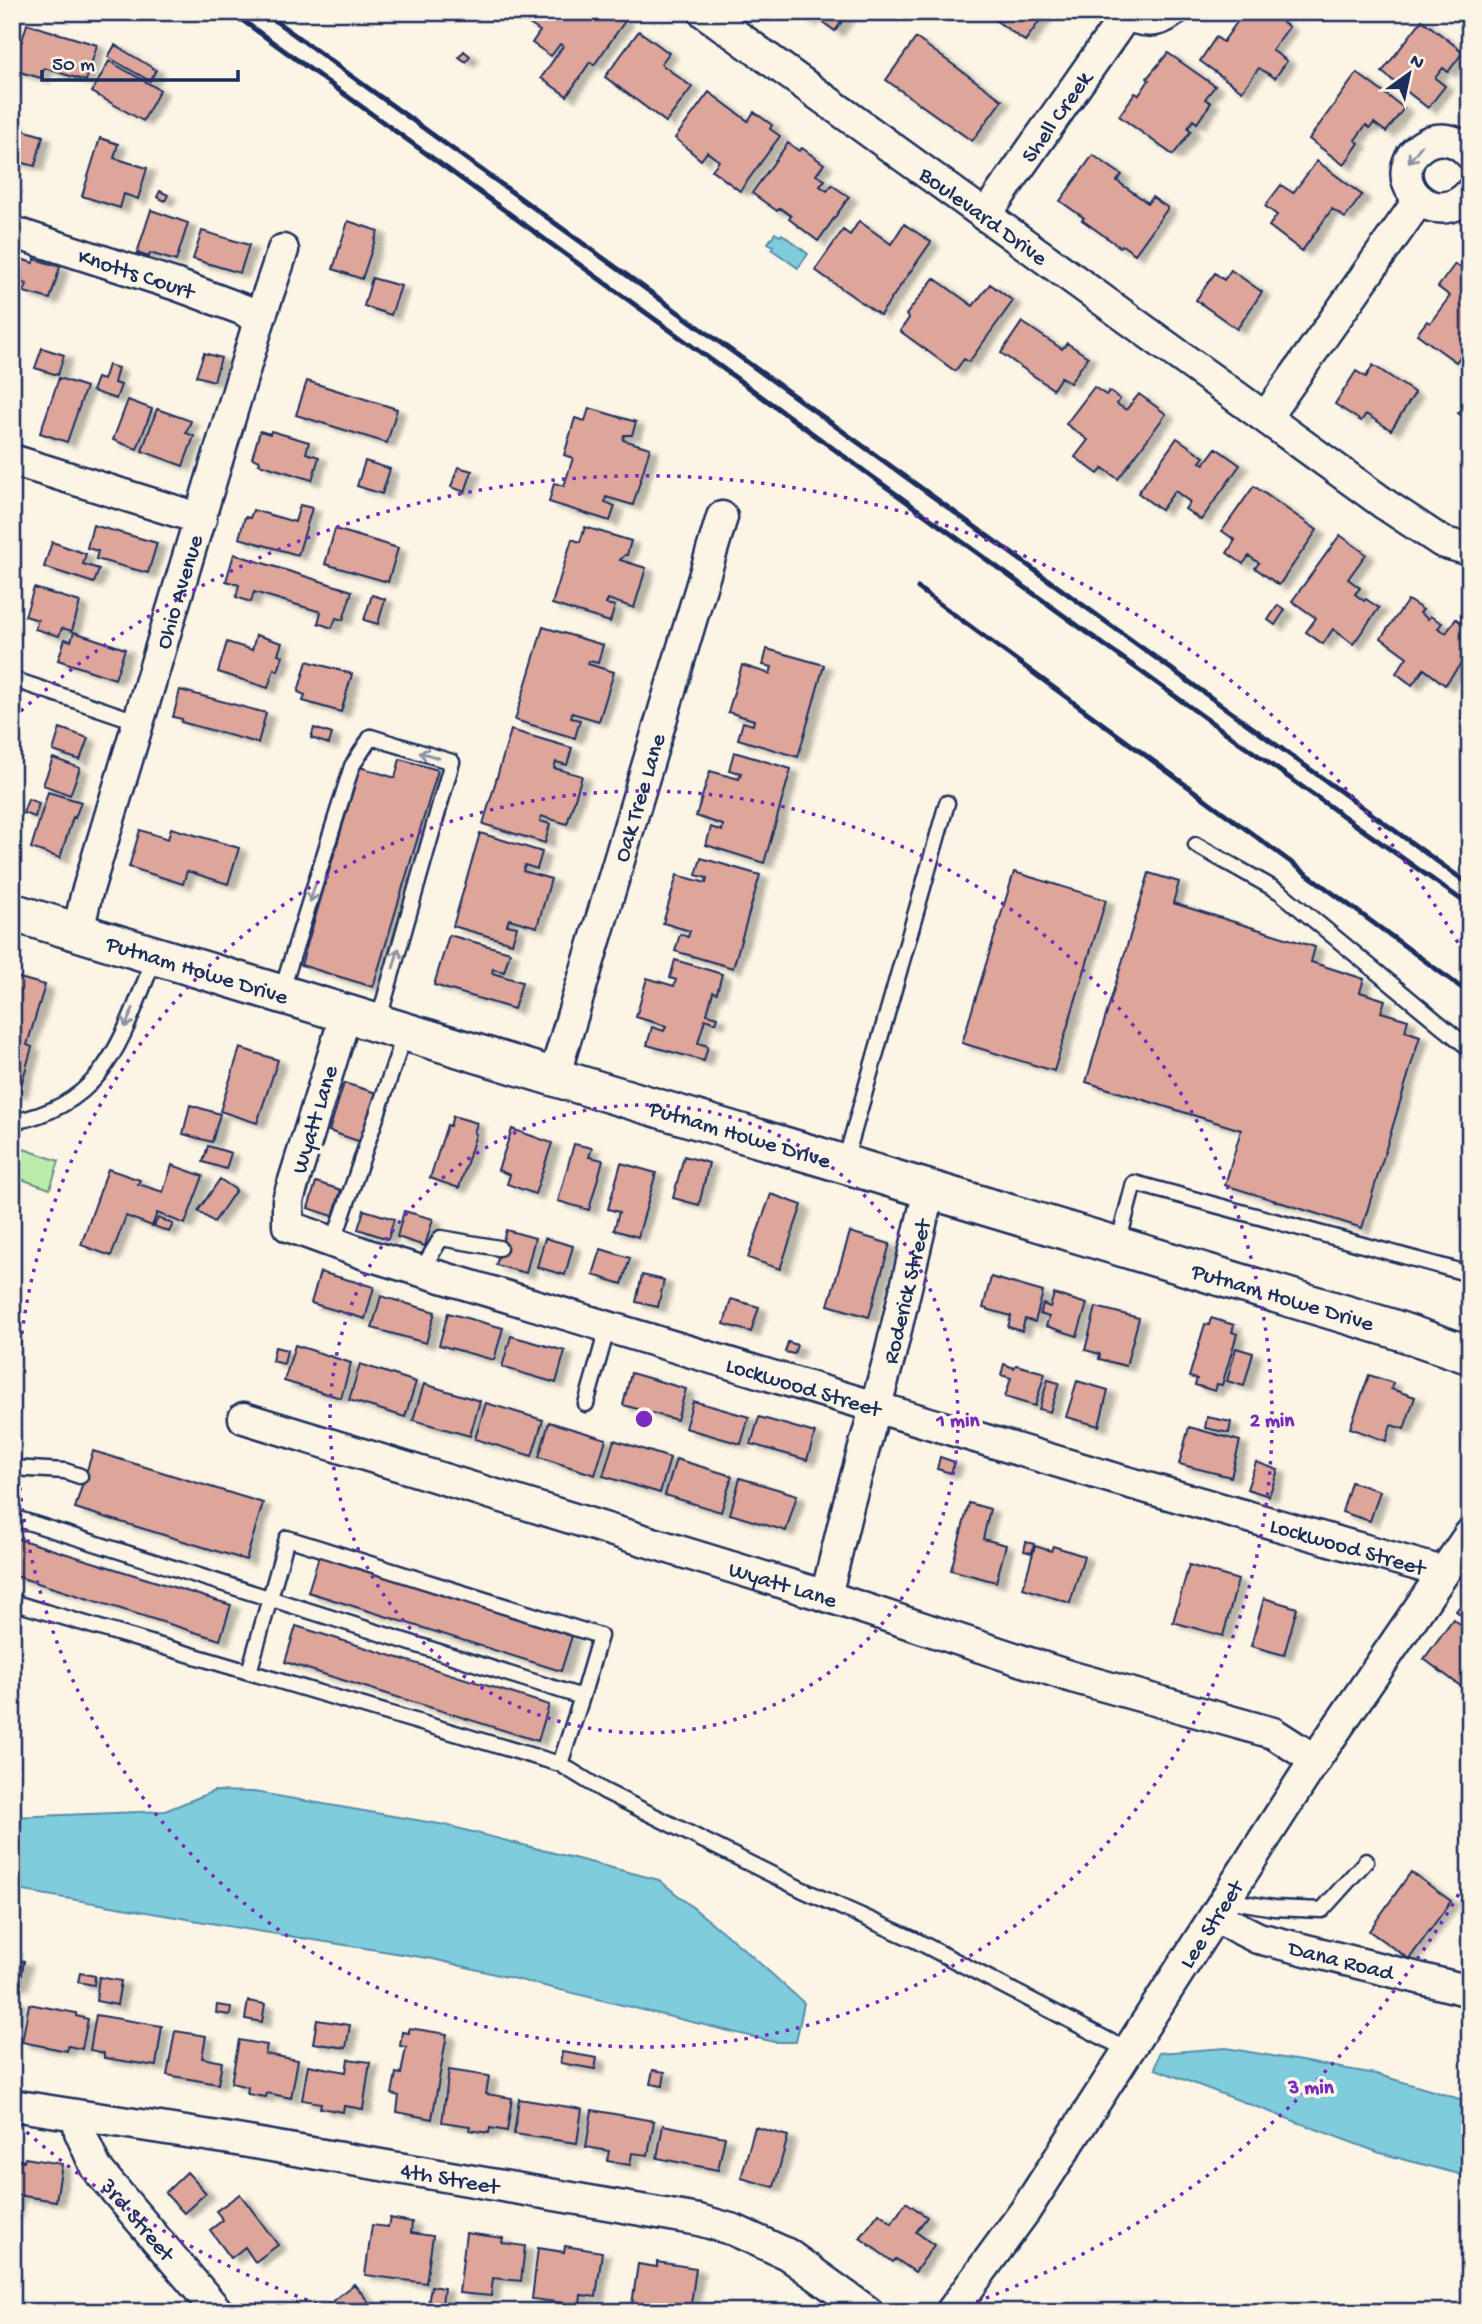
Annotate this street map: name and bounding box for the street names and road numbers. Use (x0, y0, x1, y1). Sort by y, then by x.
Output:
street label: Shell Creek (1017, 65, 1101, 169)
street label: Boulevard Drive (912, 162, 1053, 274)
street label: Knotts Court (74, 244, 199, 308)
street label: Ohio Avenue (151, 531, 211, 653)
street label: Oak Tree Lane (609, 730, 674, 866)
street label: Putnam Howe Drive (101, 931, 292, 1013)
street label: Wyatt Lane (287, 1062, 346, 1177)
street label: Putnam Howe Drive (644, 1096, 835, 1177)
street label: Roderick Street (878, 1216, 939, 1367)
street label: Putnam Howe Drive (1187, 1259, 1378, 1339)
street label: Lockwood Street (722, 1353, 885, 1425)
street label: Lockwood Street (1266, 1513, 1430, 1584)
street label: Wyatt Lane (725, 1557, 841, 1616)
street label: Lee Street (1175, 1875, 1252, 1974)
street label: Dana Road (1283, 1936, 1397, 1989)
street label: 4th Street (398, 2159, 502, 2202)
street label: 3rd Street (93, 2173, 180, 2269)

